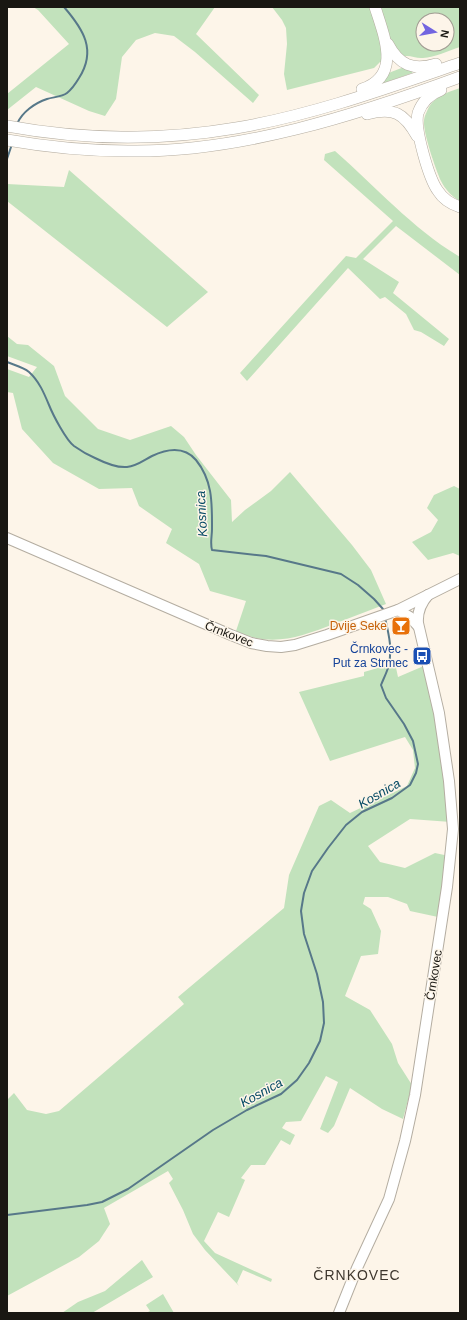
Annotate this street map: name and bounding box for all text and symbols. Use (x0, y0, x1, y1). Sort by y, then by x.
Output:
north arrow (415, 12, 455, 52)
text: N (438, 29, 451, 39)
water label: Kosnica (193, 490, 210, 537)
bar icon: Dvije Seke (390, 615, 412, 637)
street label: Črnkovec (203, 617, 256, 650)
place label: Dvije Seke (330, 619, 387, 633)
place label: Črnkovec - Put za Strmec (333, 641, 408, 670)
bus stop icon: Črnkovec - Put za Strmec (411, 645, 433, 667)
water label: Kosnica (355, 775, 403, 811)
street label: Črnkovec (422, 949, 445, 1001)
water label: Kosnica (237, 1075, 285, 1110)
district label: ČRNKOVEC (313, 1267, 401, 1283)

